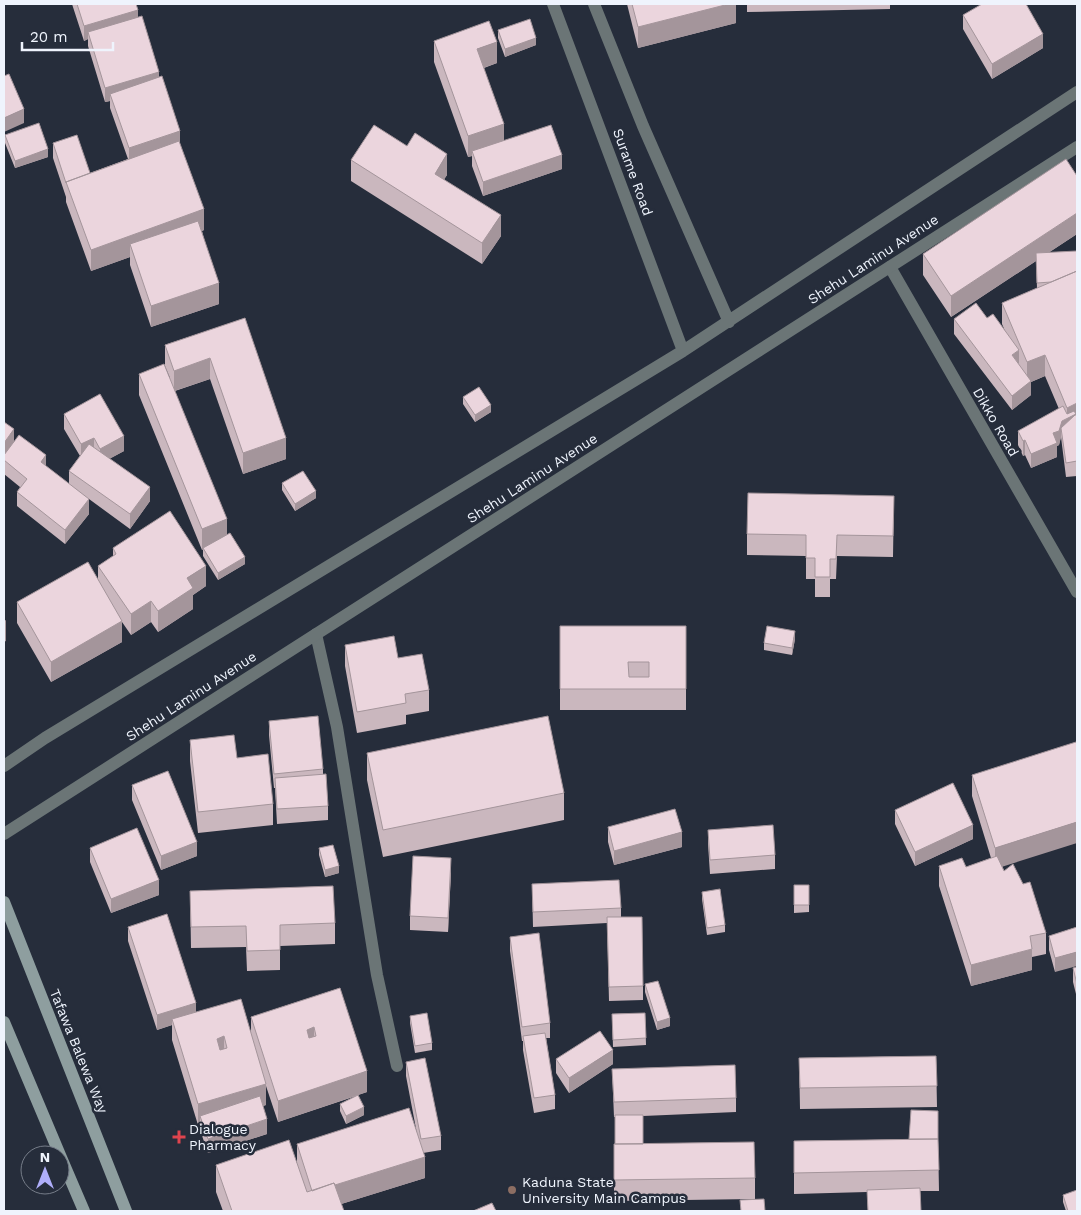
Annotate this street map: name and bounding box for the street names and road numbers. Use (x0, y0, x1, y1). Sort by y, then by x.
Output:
street label: Surame Road (610, 126, 656, 218)
street label: Shehu Laminu Avenue (805, 211, 941, 307)
street label: Dikko Road (970, 385, 1022, 459)
street label: Shehu Laminu Avenue (464, 430, 600, 526)
street label: Shehu Laminu Avenue (123, 648, 259, 744)
street label: Tafawa Balewa Way (47, 987, 111, 1116)

